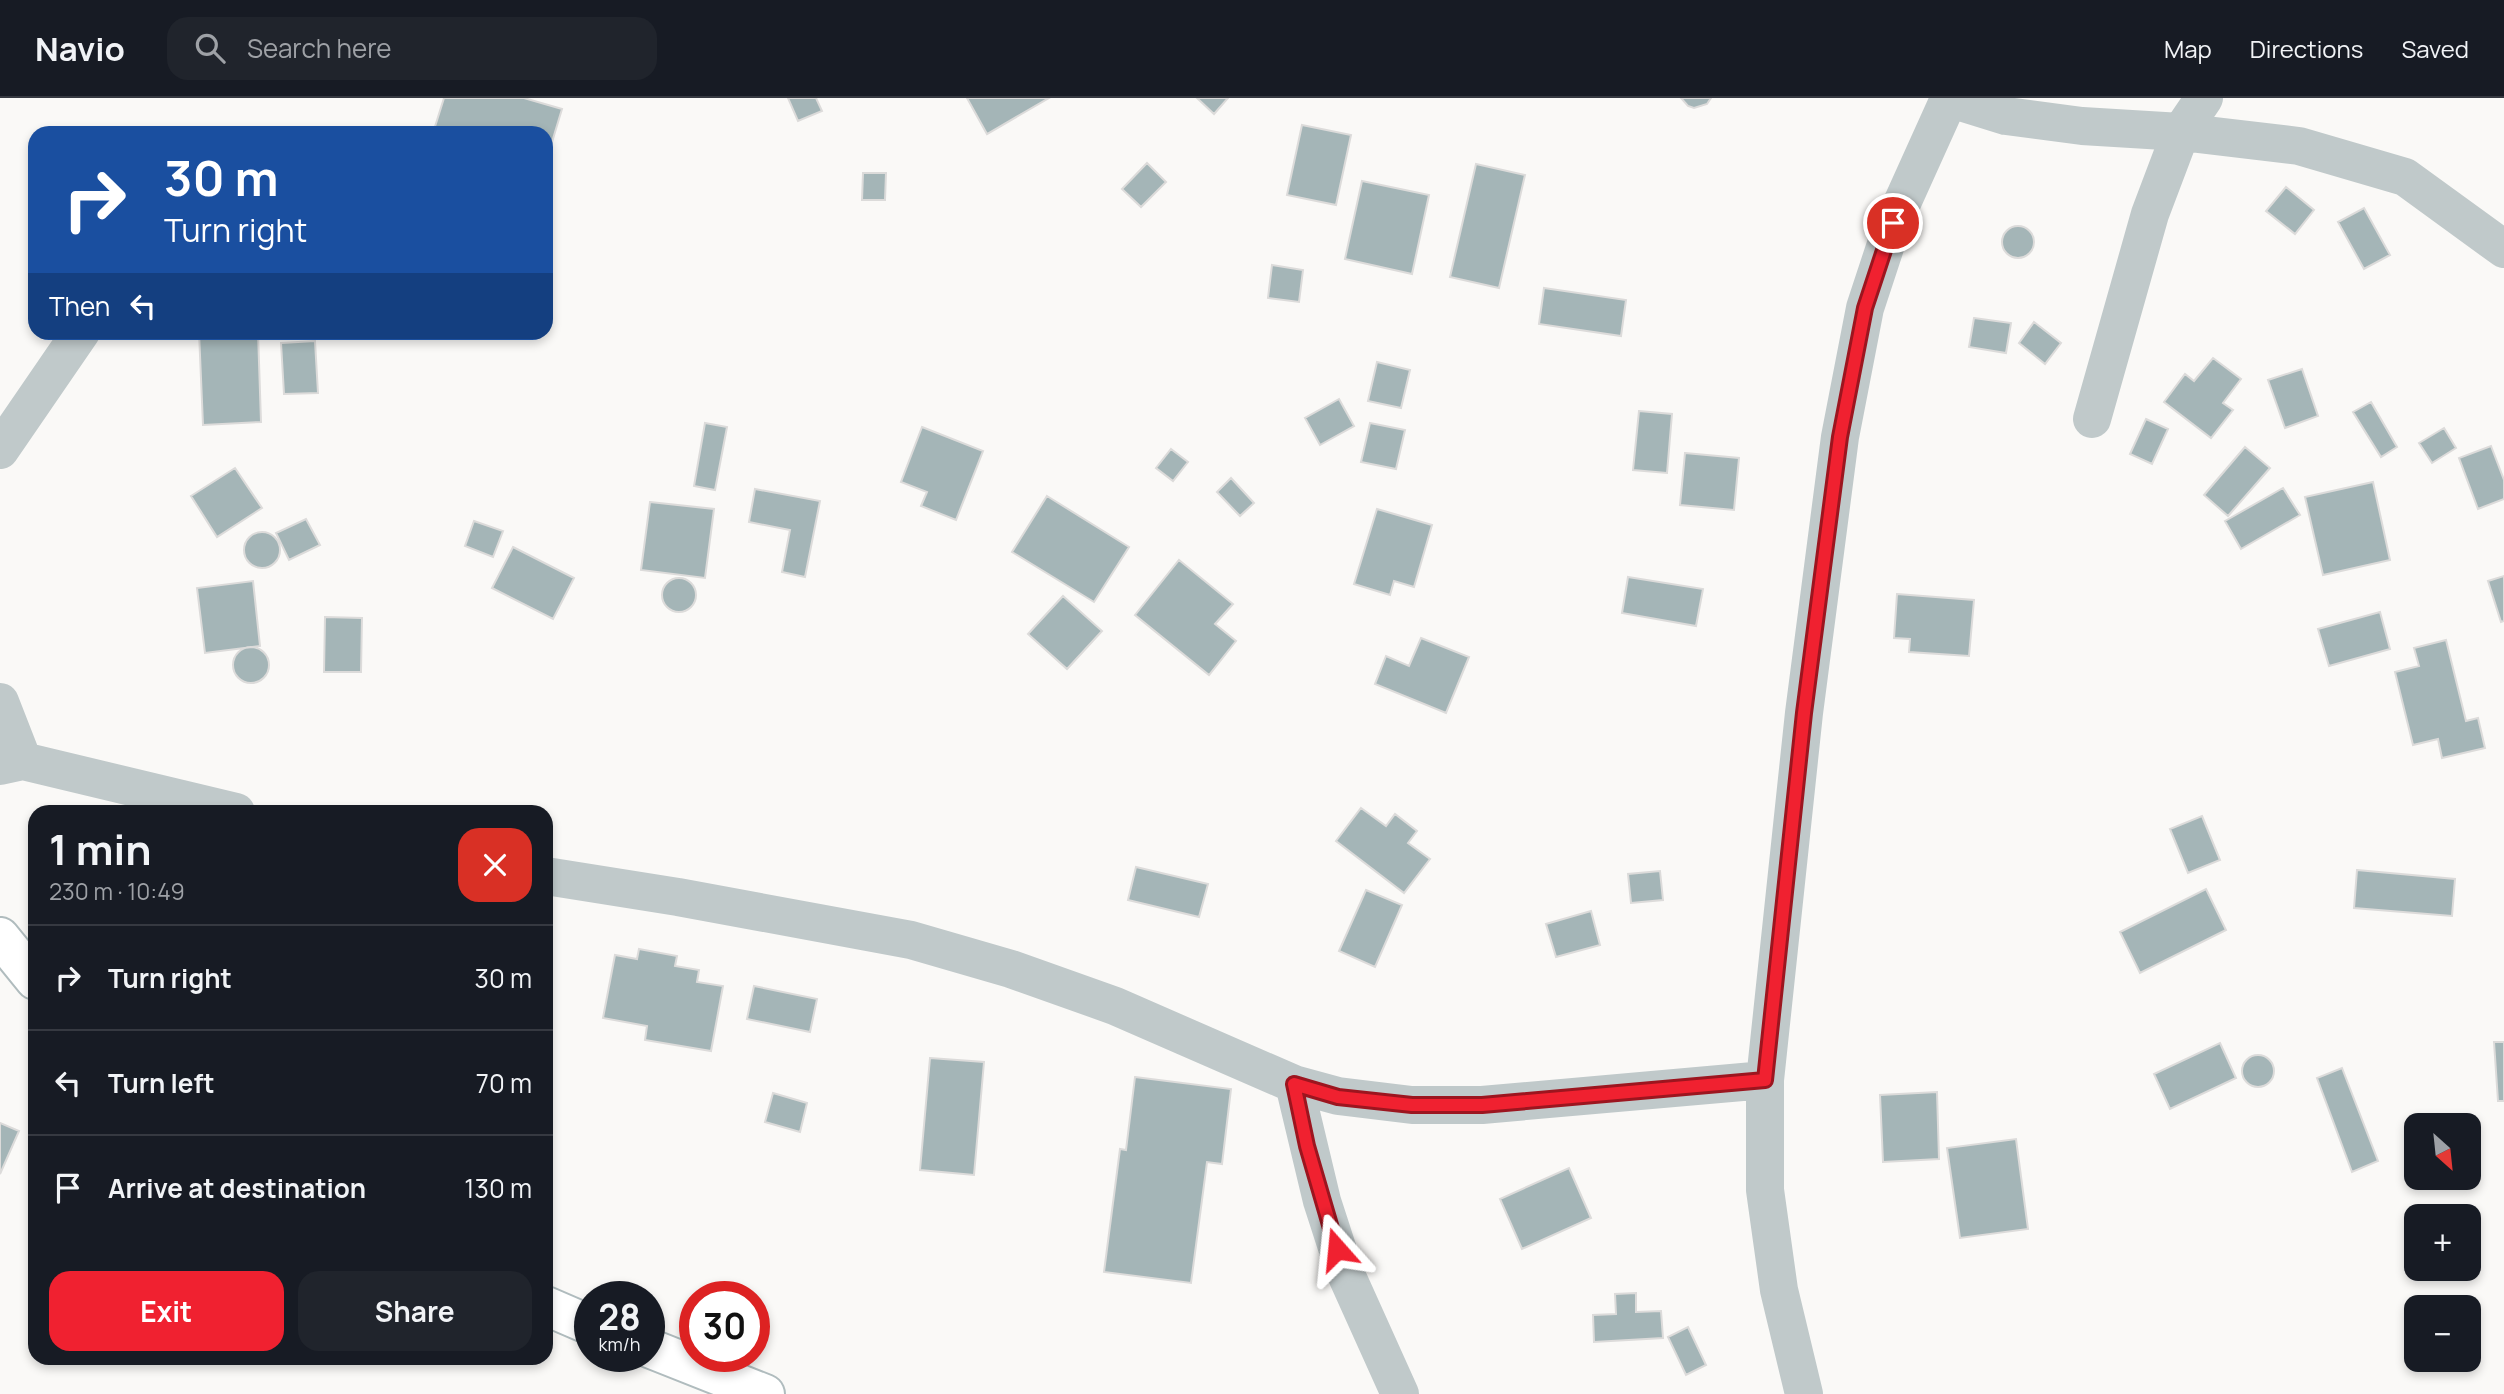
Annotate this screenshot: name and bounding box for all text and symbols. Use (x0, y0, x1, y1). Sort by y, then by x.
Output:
search box (167, 17, 657, 80)
text: Navio (35, 26, 125, 71)
icon: search (191, 29, 229, 67)
text: Search here (247, 30, 391, 66)
text: Map (2164, 32, 2212, 65)
text: Directions (2250, 32, 2363, 65)
text: Saved (2401, 32, 2469, 65)
text: 30 m (164, 144, 279, 211)
icon: right (49, 154, 140, 245)
pin (1863, 193, 1923, 253)
icon: arrive (1874, 204, 1912, 242)
text: Turn right (164, 208, 307, 252)
icon: left (124, 287, 162, 325)
text: Then (49, 288, 110, 324)
text: 1 min (49, 820, 152, 878)
button: close (458, 828, 532, 902)
text: 230 m · 10:49 (49, 875, 185, 907)
icon: right (49, 959, 87, 997)
text: Turn right (108, 960, 232, 996)
text: 30 m (475, 960, 532, 996)
icon: left (49, 1064, 87, 1102)
text: Turn left (108, 1065, 215, 1101)
text: 70 m (476, 1065, 532, 1101)
north arrow (2404, 1113, 2482, 1190)
map controls (2404, 1113, 2481, 1372)
icon: arrive (49, 1169, 87, 1207)
text: Arrive at destination (108, 1170, 366, 1206)
text: 130 m (464, 1170, 532, 1206)
button: + (2404, 1204, 2481, 1281)
position arrow (1300, 1212, 1374, 1286)
button: Exit (49, 1271, 284, 1351)
button: Share (298, 1271, 532, 1351)
speed limit sign: 30 (679, 1281, 770, 1372)
text: 28 (598, 1293, 641, 1341)
button: − (2404, 1295, 2481, 1372)
text: km/h (599, 1332, 640, 1356)

